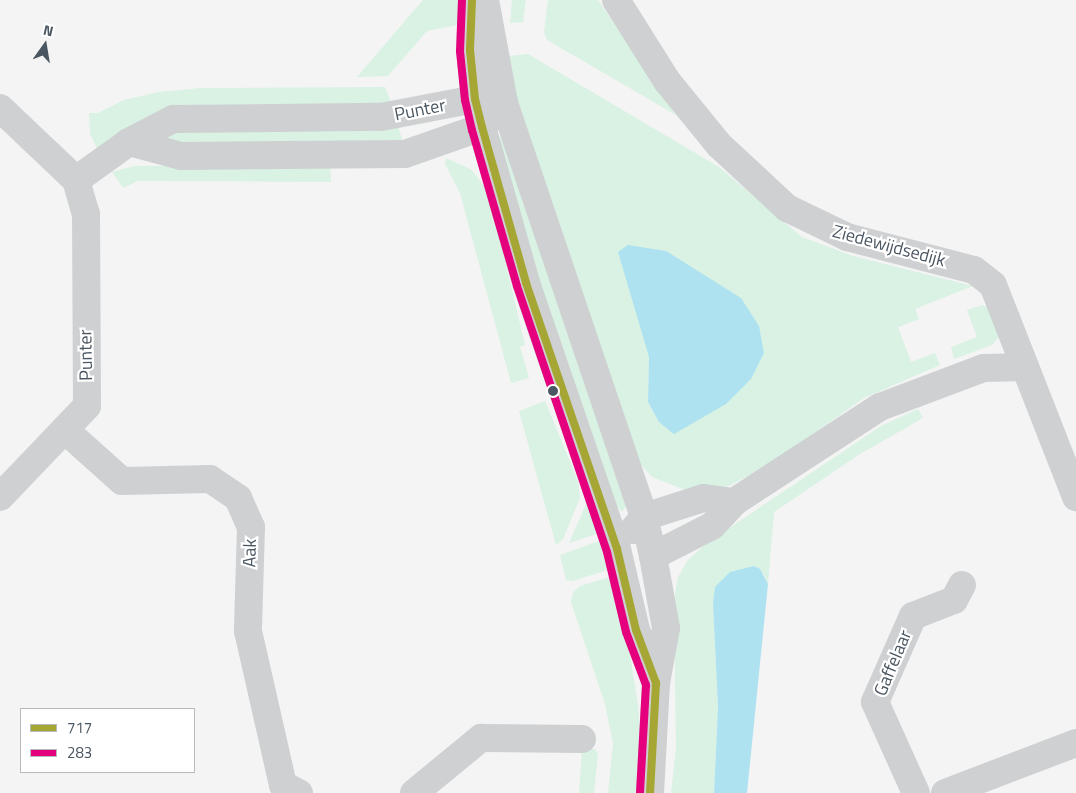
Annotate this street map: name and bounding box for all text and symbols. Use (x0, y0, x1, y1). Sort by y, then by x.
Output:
text: N (41, 19, 56, 41)
north arrow (20, 20, 70, 70)
street label: Punter (393, 94, 447, 126)
street label: Ziedewijdsedijk (830, 221, 948, 271)
street label: Punter (75, 329, 97, 381)
unlabelled marker (548, 386, 558, 396)
street label: Aak (239, 538, 261, 568)
street label: Gaffelaar (870, 627, 916, 699)
legend (20, 708, 195, 773)
text: 717 (67, 716, 92, 739)
text: 283 (67, 741, 92, 764)

